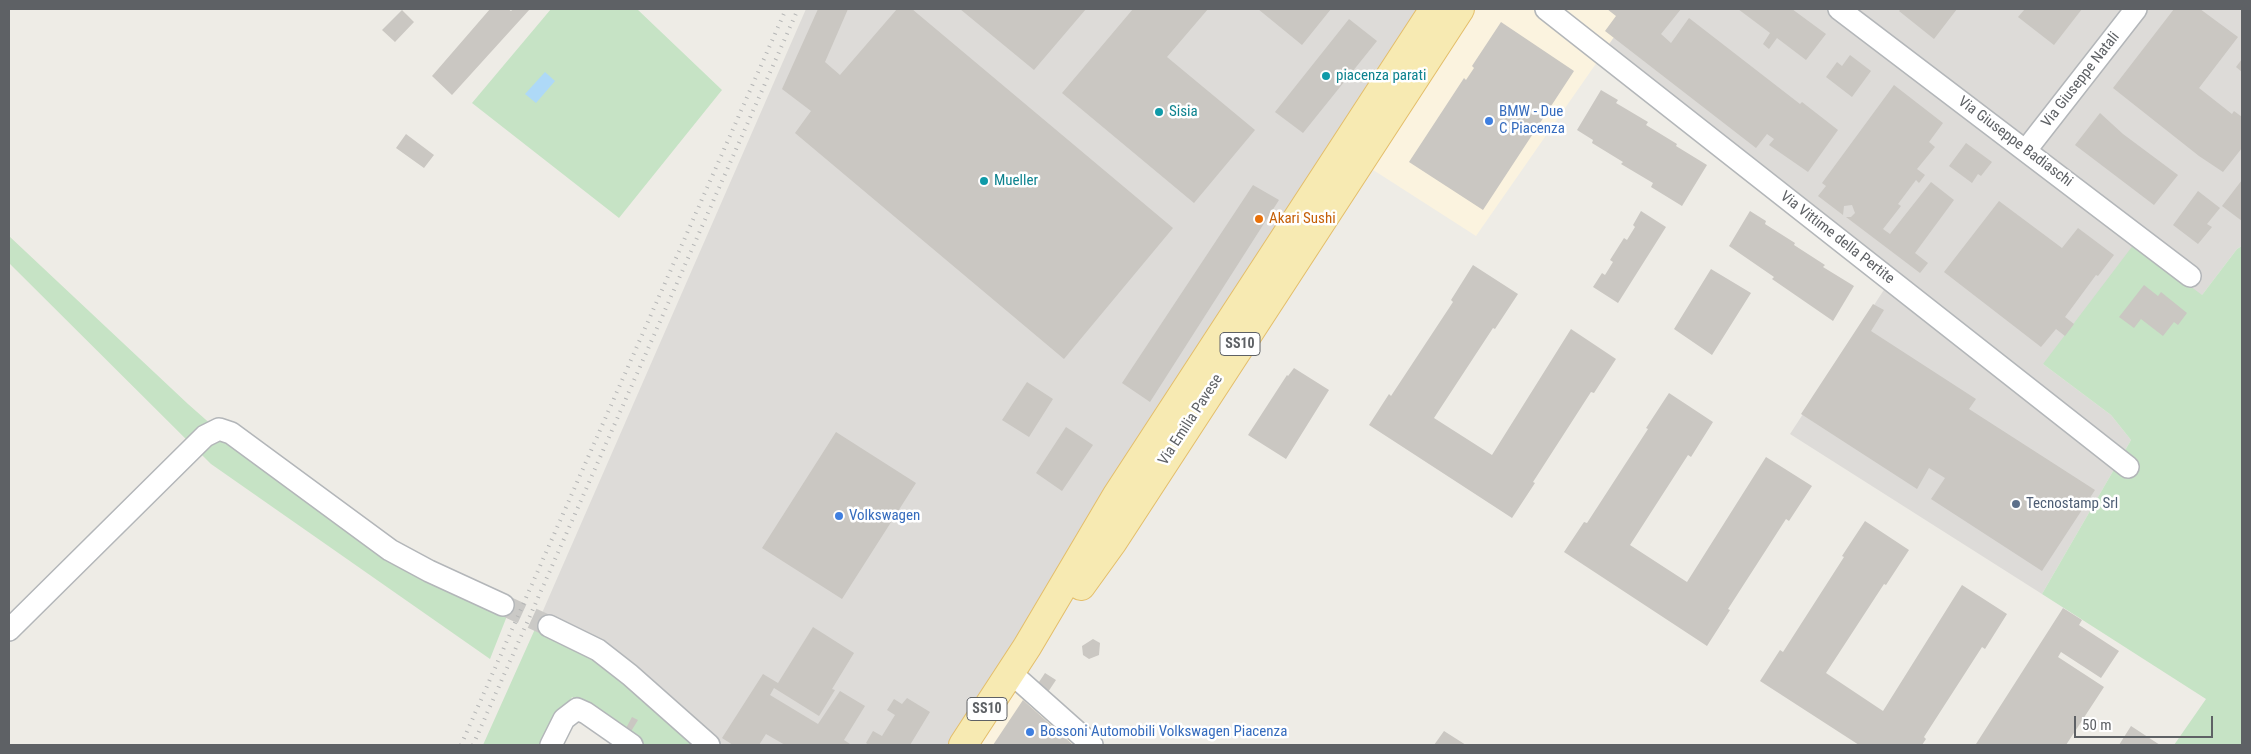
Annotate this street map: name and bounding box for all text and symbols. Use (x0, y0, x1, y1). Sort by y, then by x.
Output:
street label: Via Giuseppe Natali (2038, 29, 2124, 131)
place label: piacenza parati (1336, 67, 1426, 85)
marker: piacenza parati (1320, 70, 1332, 82)
street label: Via Giuseppe Badiaschi (1954, 93, 2076, 191)
place label: Sisia (1169, 103, 1198, 121)
place label: BMW - Due C Piacenza (1499, 103, 1565, 138)
marker: Sisia (1153, 106, 1165, 118)
marker: BMW - Due C Piacenza (1483, 115, 1495, 127)
place label: Mueller (994, 172, 1038, 190)
marker: Mueller (978, 175, 990, 187)
street label: Via Vittime della Pertite (1776, 188, 1898, 288)
place label: Akari Sushi (1269, 210, 1336, 228)
marker: Akari Sushi (1253, 213, 1265, 225)
road number: SS10 (1220, 332, 1260, 356)
street label: Via Emilia Pavese (1155, 371, 1227, 469)
place label: Tecnostamp Srl (2026, 495, 2118, 513)
marker: Tecnostamp Srl (2010, 498, 2022, 510)
place label: Volkswagen (849, 507, 920, 525)
marker: Volkswagen (833, 510, 845, 522)
road number: SS10 (967, 698, 1007, 721)
scale bar (2076, 706, 2215, 738)
text: 50 m (2082, 716, 2112, 734)
place label: Bossoni Automobili Volkswagen Piacenza (1040, 723, 1287, 741)
marker: Bossoni Automobili Volkswagen Piacenza (1024, 726, 1036, 738)

